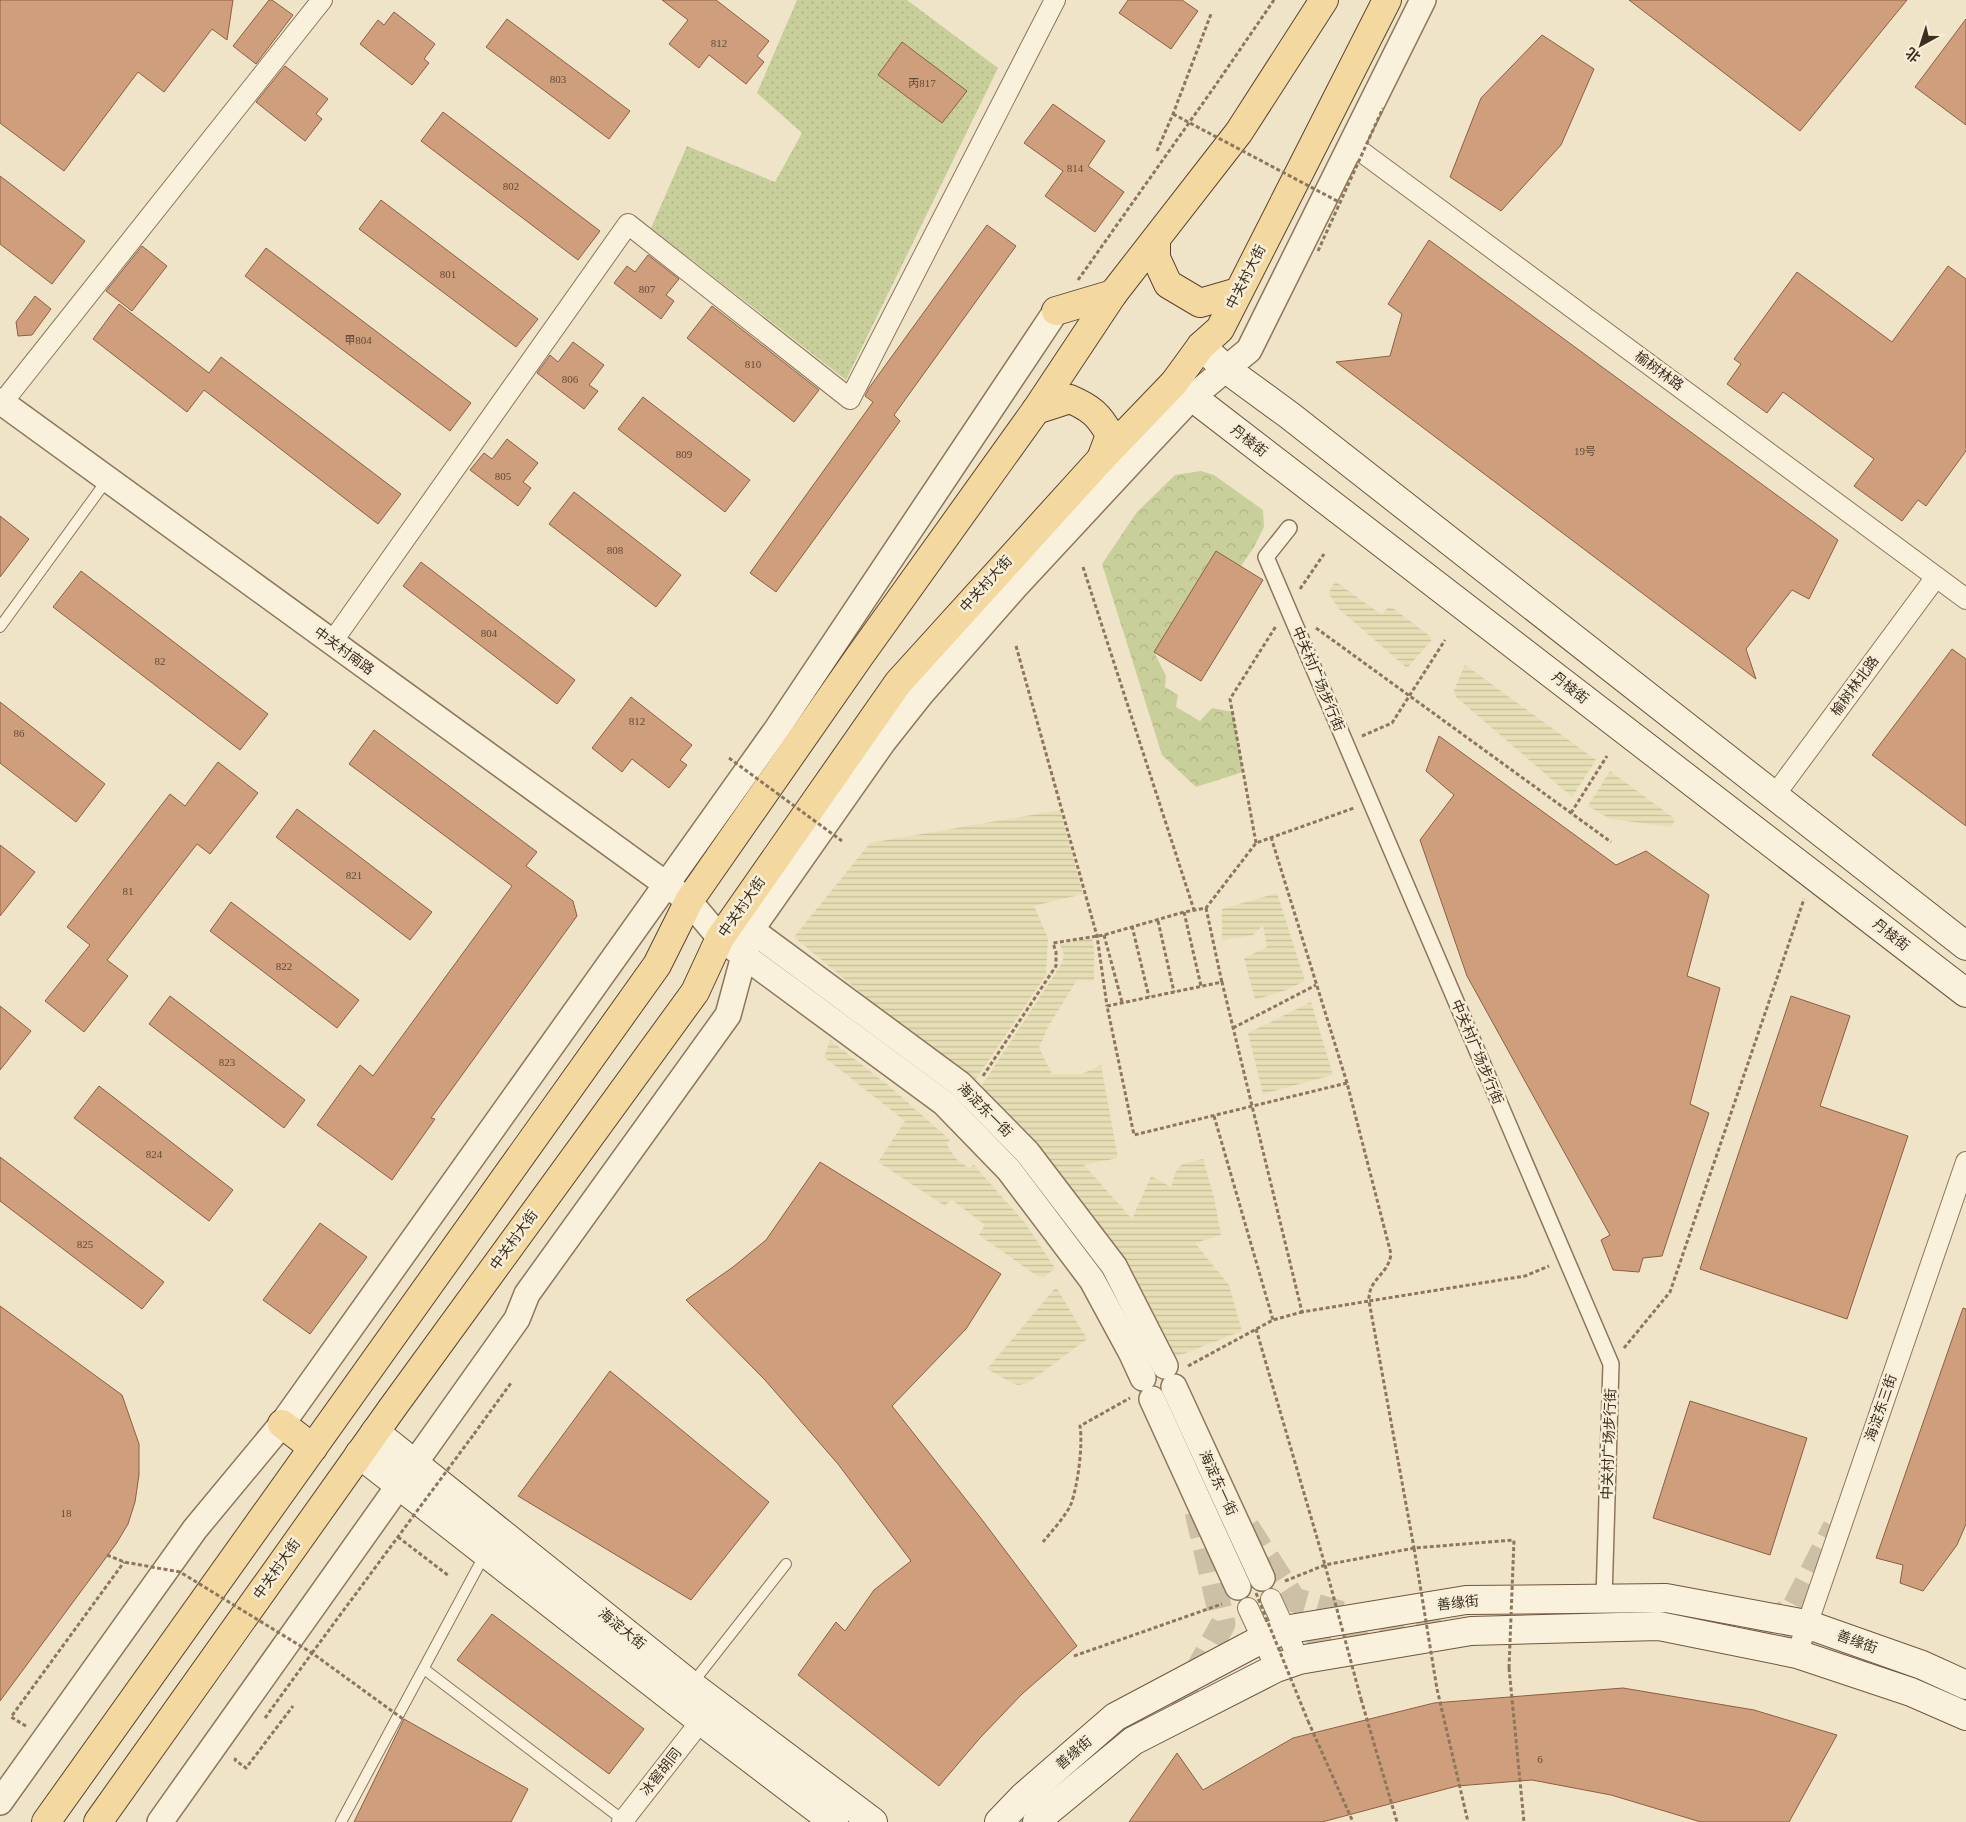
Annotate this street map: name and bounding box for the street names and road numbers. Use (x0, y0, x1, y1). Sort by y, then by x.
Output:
street label: 中关村大街 (1223, 242, 1269, 312)
street label: 榆树林路 (1632, 348, 1687, 394)
street label: 丹棱街 (1228, 422, 1270, 460)
street label: 中关村大街 (956, 552, 1015, 615)
street label: 中关村南路 (311, 624, 377, 678)
street label: 中关村广场步行街 (1289, 624, 1348, 733)
street label: 榆树林北路 (1828, 653, 1882, 719)
street label: 丹棱街 (1549, 669, 1591, 707)
street label: 中关村大街 (715, 873, 768, 940)
street label: 丹棱街 (1870, 916, 1912, 954)
street label: 中关村广场步行街 (1448, 997, 1507, 1106)
street label: 海淀东一街 (955, 1080, 1015, 1140)
street label: 中关村大街 (487, 1207, 541, 1273)
street label: 海淀东三街 (1863, 1372, 1899, 1444)
street label: 中关村广场步行街 (1599, 1388, 1618, 1500)
street label: 海淀东一街 (1196, 1448, 1240, 1518)
street label: 中关村大街 (250, 1535, 303, 1602)
street label: 善缘街 (1436, 1593, 1480, 1613)
street label: 海淀大街 (596, 1606, 648, 1652)
street label: 善缘街 (1835, 1628, 1879, 1656)
street label: 善缘街 (1053, 1734, 1095, 1772)
street label: 冰窖胡同 (637, 1745, 684, 1799)

